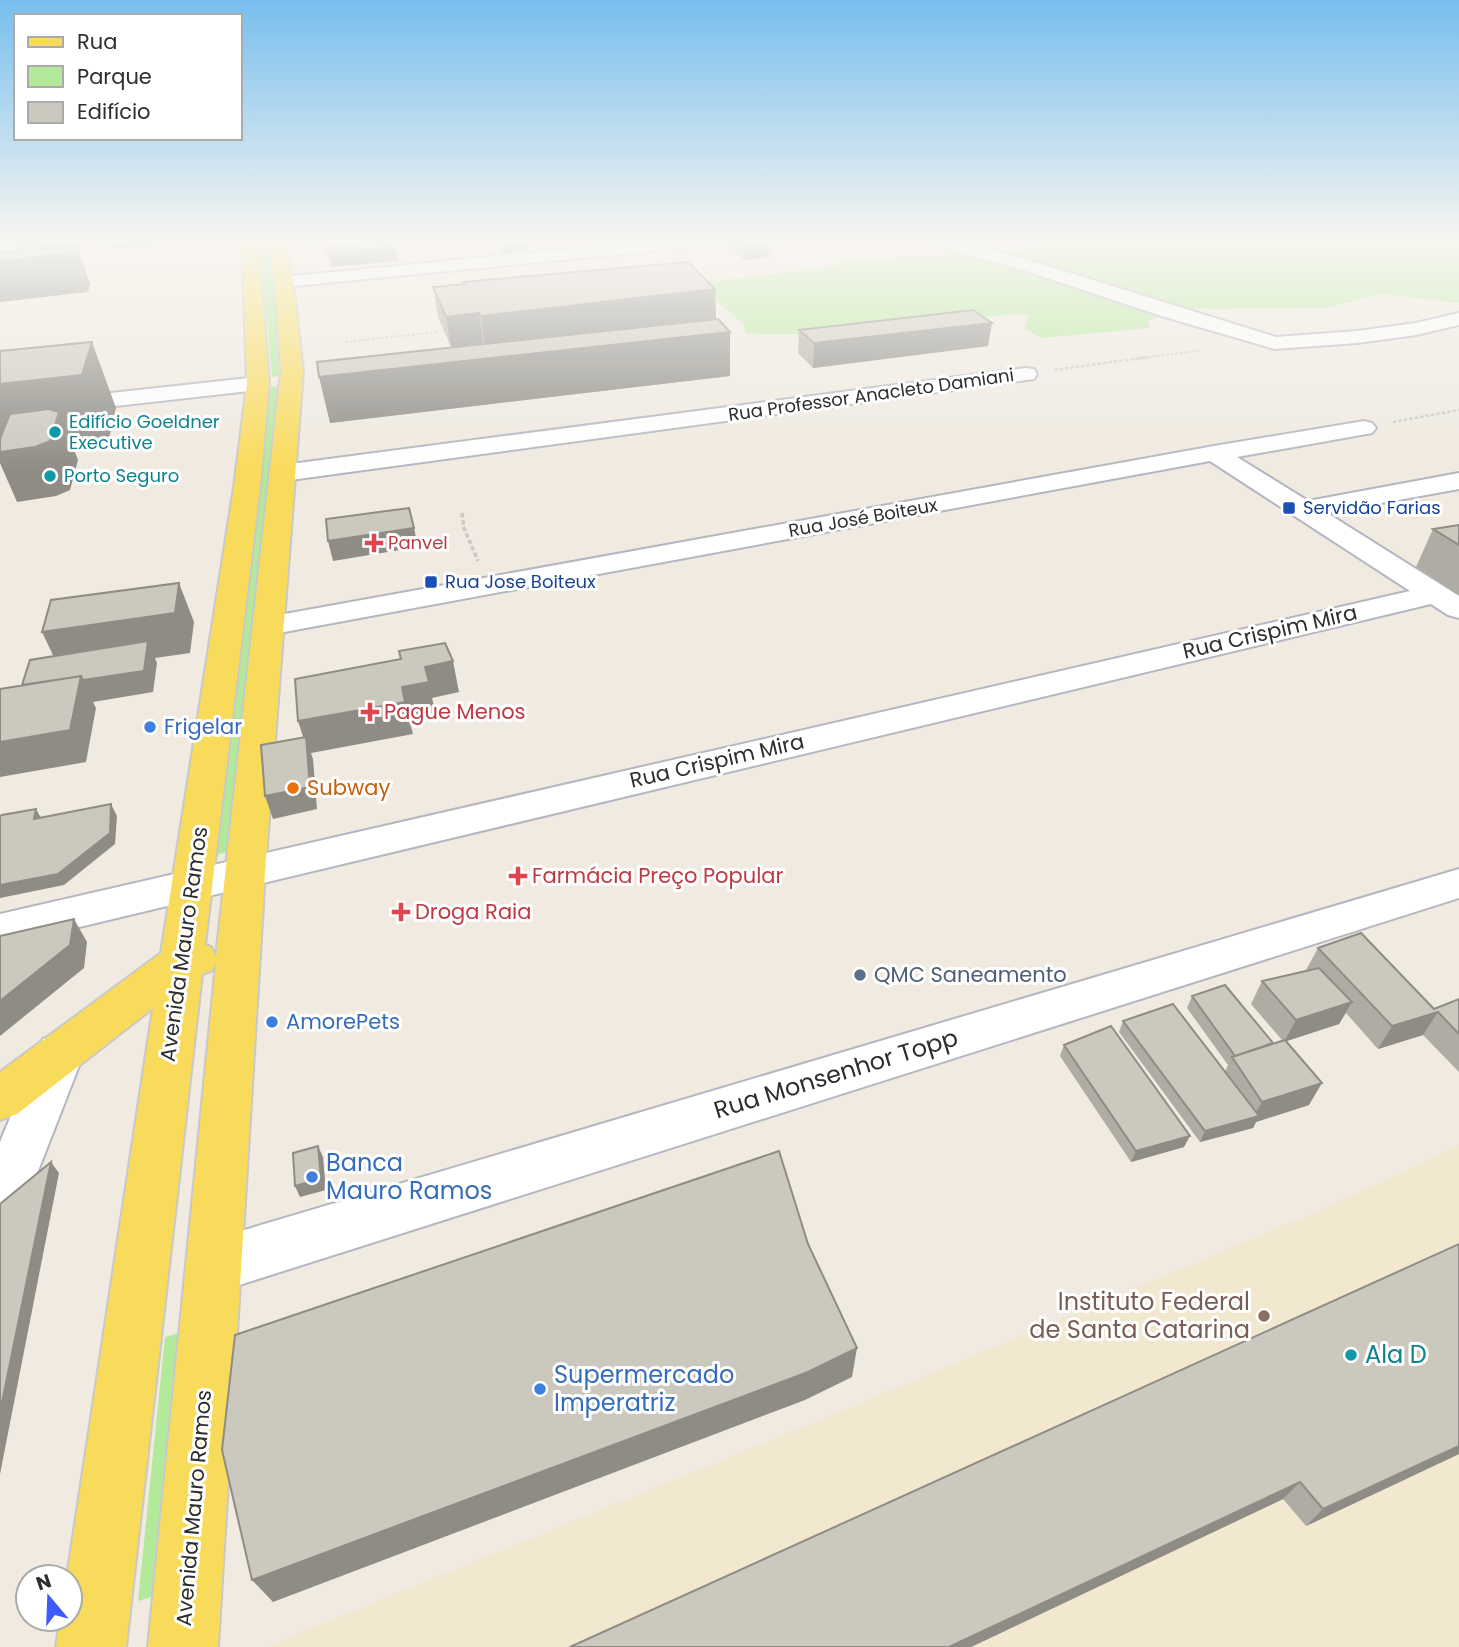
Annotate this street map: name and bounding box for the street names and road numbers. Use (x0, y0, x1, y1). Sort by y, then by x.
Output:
street label: Rua Professor Anacleto Damiani (726, 362, 1015, 427)
street label: Rua José Boiteux (787, 492, 940, 543)
street label: Rua Crispim Mira (1180, 597, 1360, 666)
street label: Rua Crispim Mira (627, 726, 807, 795)
street label: Avenida Mauro Ramos (153, 824, 214, 1063)
street label: Rua Monsenhor Topp (710, 1021, 962, 1126)
street label: Avenida Mauro Ramos (169, 1389, 218, 1627)

